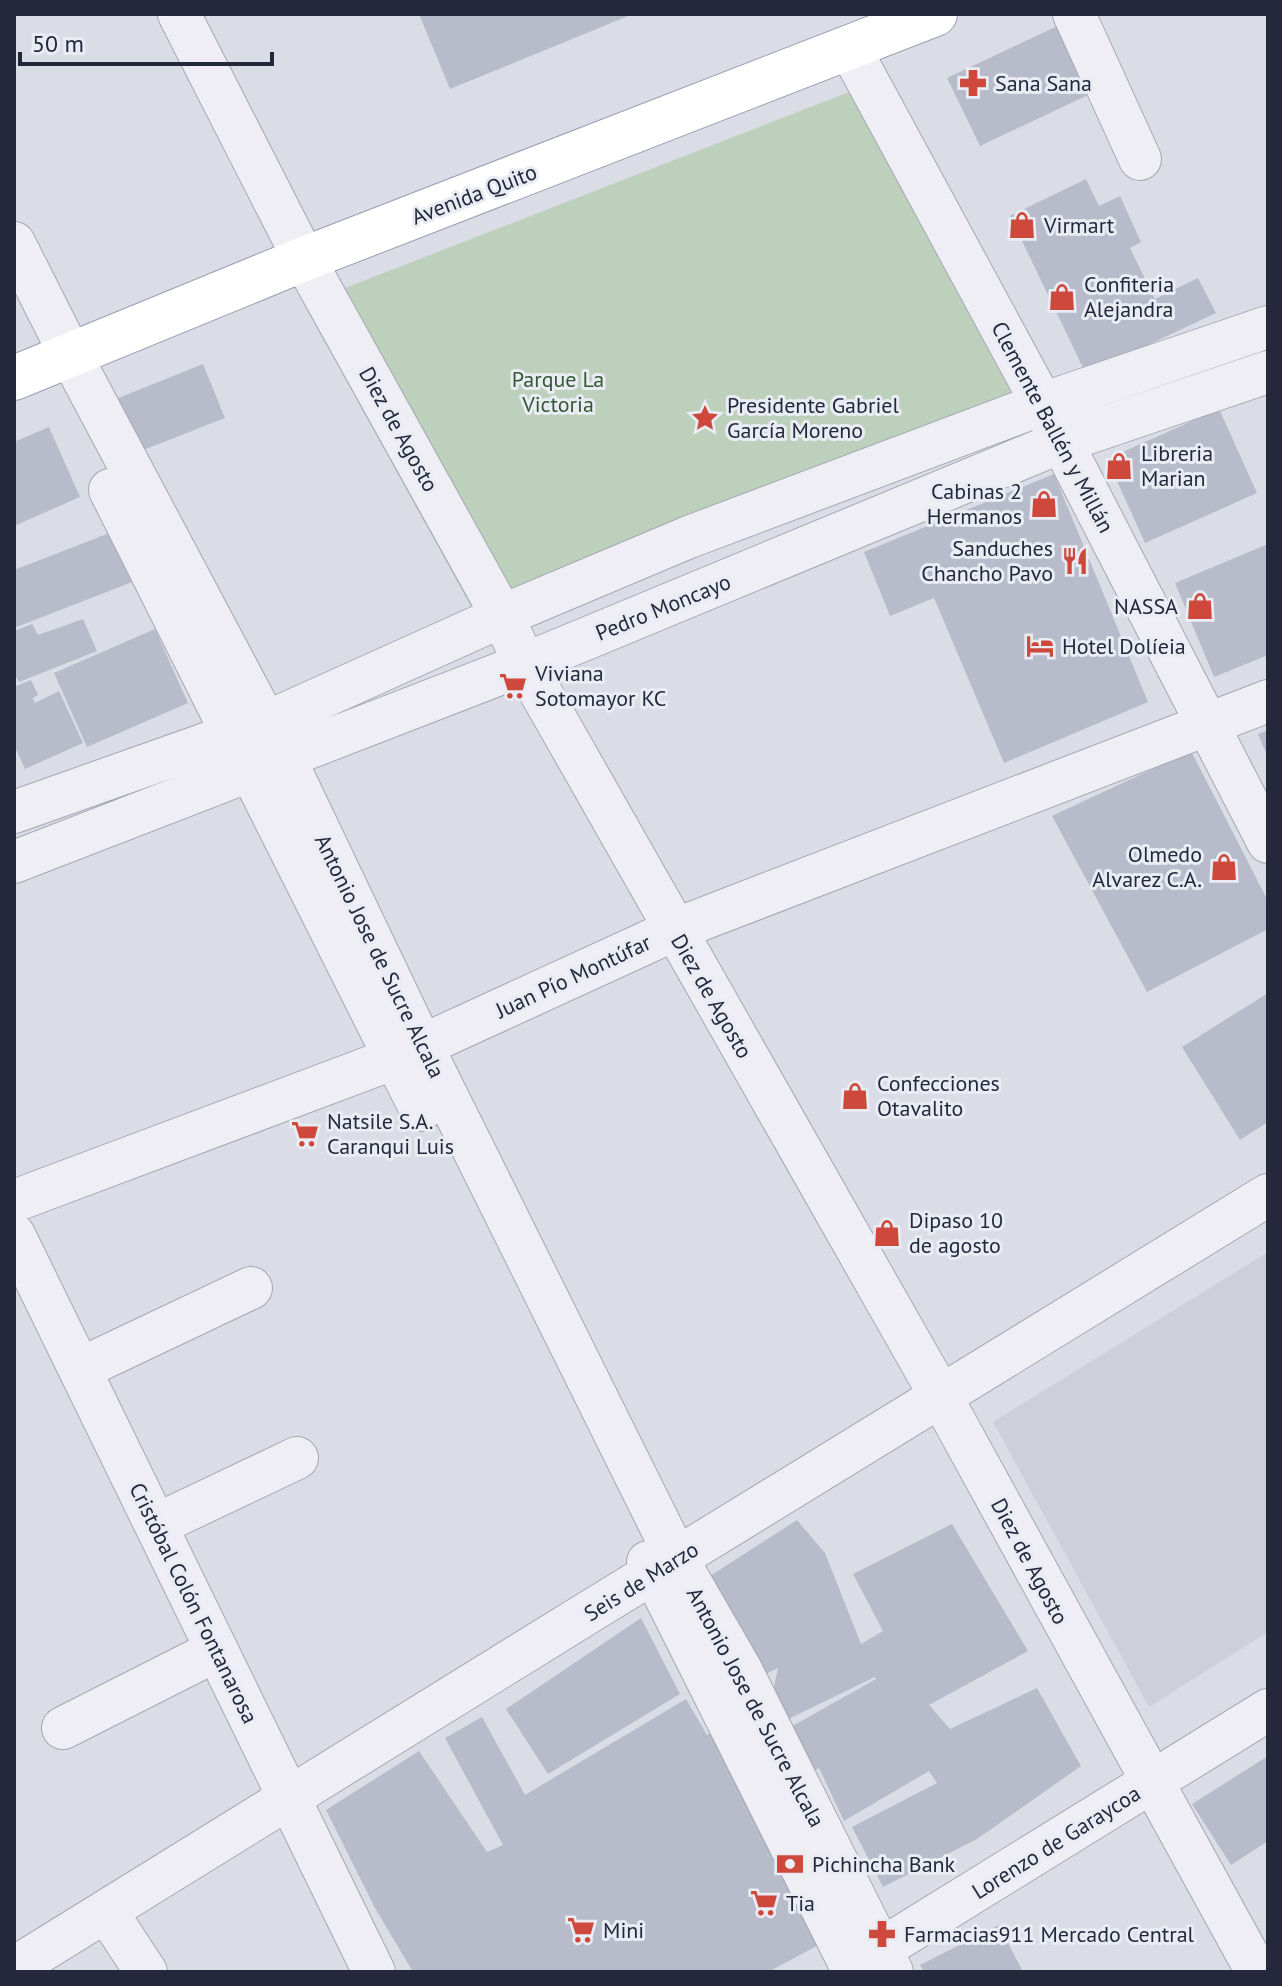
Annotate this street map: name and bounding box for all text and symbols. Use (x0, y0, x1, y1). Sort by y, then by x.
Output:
scale bar (20, 16, 272, 66)
text: 50 m (32, 28, 84, 59)
pharmacy icon: Sana Sana (958, 68, 988, 98)
place label: Sana Sana (995, 69, 1092, 97)
street label: Avenida Quito (407, 157, 541, 231)
shop icon: Virmart (1007, 210, 1037, 240)
place label: Virmart (1043, 211, 1115, 239)
place label: Confiteria Alejandra (1084, 270, 1174, 323)
shop icon: Confiteria Alejandra (1047, 282, 1077, 312)
street label: Clemente Ballén y Millán (985, 317, 1121, 537)
street label: Diez de Agosto (353, 361, 445, 497)
park label: Parque La Victoria (512, 365, 604, 418)
place label: Presidente Gabriel García Moreno (727, 391, 899, 444)
place icon: Presidente Gabriel García Moreno (690, 403, 720, 433)
place label: Libreria Marian (1141, 439, 1213, 492)
shop icon: Libreria Marian (1104, 451, 1134, 481)
place label: Cabinas 2 Hermanos (927, 477, 1022, 530)
shop icon: Cabinas 2 Hermanos (1029, 489, 1059, 519)
place label: Sanduches Chancho Pavo (921, 534, 1053, 587)
restaurant icon: Sanduches Chancho Pavo (1060, 546, 1090, 576)
street label: Pedro Moncayo (591, 567, 735, 647)
shop icon: NASSA (1185, 591, 1215, 621)
place label: NASSA (1114, 592, 1178, 620)
hotel icon: Hotel Dolíeia (1025, 631, 1055, 661)
place label: Hotel Dolíeia (1062, 632, 1186, 660)
place label: Viviana Sotomayor KC (534, 659, 666, 712)
supermarket icon: Viviana Sotomayor KC (498, 671, 528, 701)
street label: Antonio Jose de Sucre Alcala (309, 830, 451, 1082)
place label: Olmedo Alvarez C.A. (1092, 840, 1202, 893)
shop icon: Olmedo Alvarez C.A. (1209, 852, 1239, 882)
street label: Juan Pío Montúfar (490, 928, 656, 1025)
street label: Diez de Agosto (665, 929, 759, 1063)
place label: Confecciones Otavalito (877, 1069, 1000, 1122)
shop icon: Confecciones Otavalito (840, 1081, 870, 1111)
place label: Natsile S.A. Caranqui Luis (327, 1107, 454, 1160)
supermarket icon: Natsile S.A. Caranqui Luis (290, 1119, 320, 1149)
place label: Dipaso 10 de agosto (909, 1206, 1003, 1259)
shop icon: Dipaso 10 de agosto (872, 1218, 902, 1248)
street label: Cristóbal Colón Fontanarosa (123, 1478, 265, 1728)
street label: Diez de Agosto (985, 1493, 1075, 1629)
street label: Seis de Marzo (579, 1535, 703, 1627)
street label: Antonio Jose de Sucre Alcala (681, 1582, 831, 1832)
street label: Lorenzo de Garaycoa (967, 1779, 1145, 1905)
bank icon: Pichincha Bank (775, 1849, 805, 1879)
place label: Pichincha Bank (812, 1850, 956, 1878)
supermarket icon: Tia (749, 1888, 779, 1918)
place label: Tia (786, 1889, 815, 1917)
supermarket icon: Mini (566, 1915, 596, 1945)
place label: Mini (603, 1916, 644, 1944)
pharmacy icon: Farmacias911 Mercado Central (867, 1919, 897, 1949)
place label: Farmacias911 Mercado Central (904, 1920, 1195, 1948)

